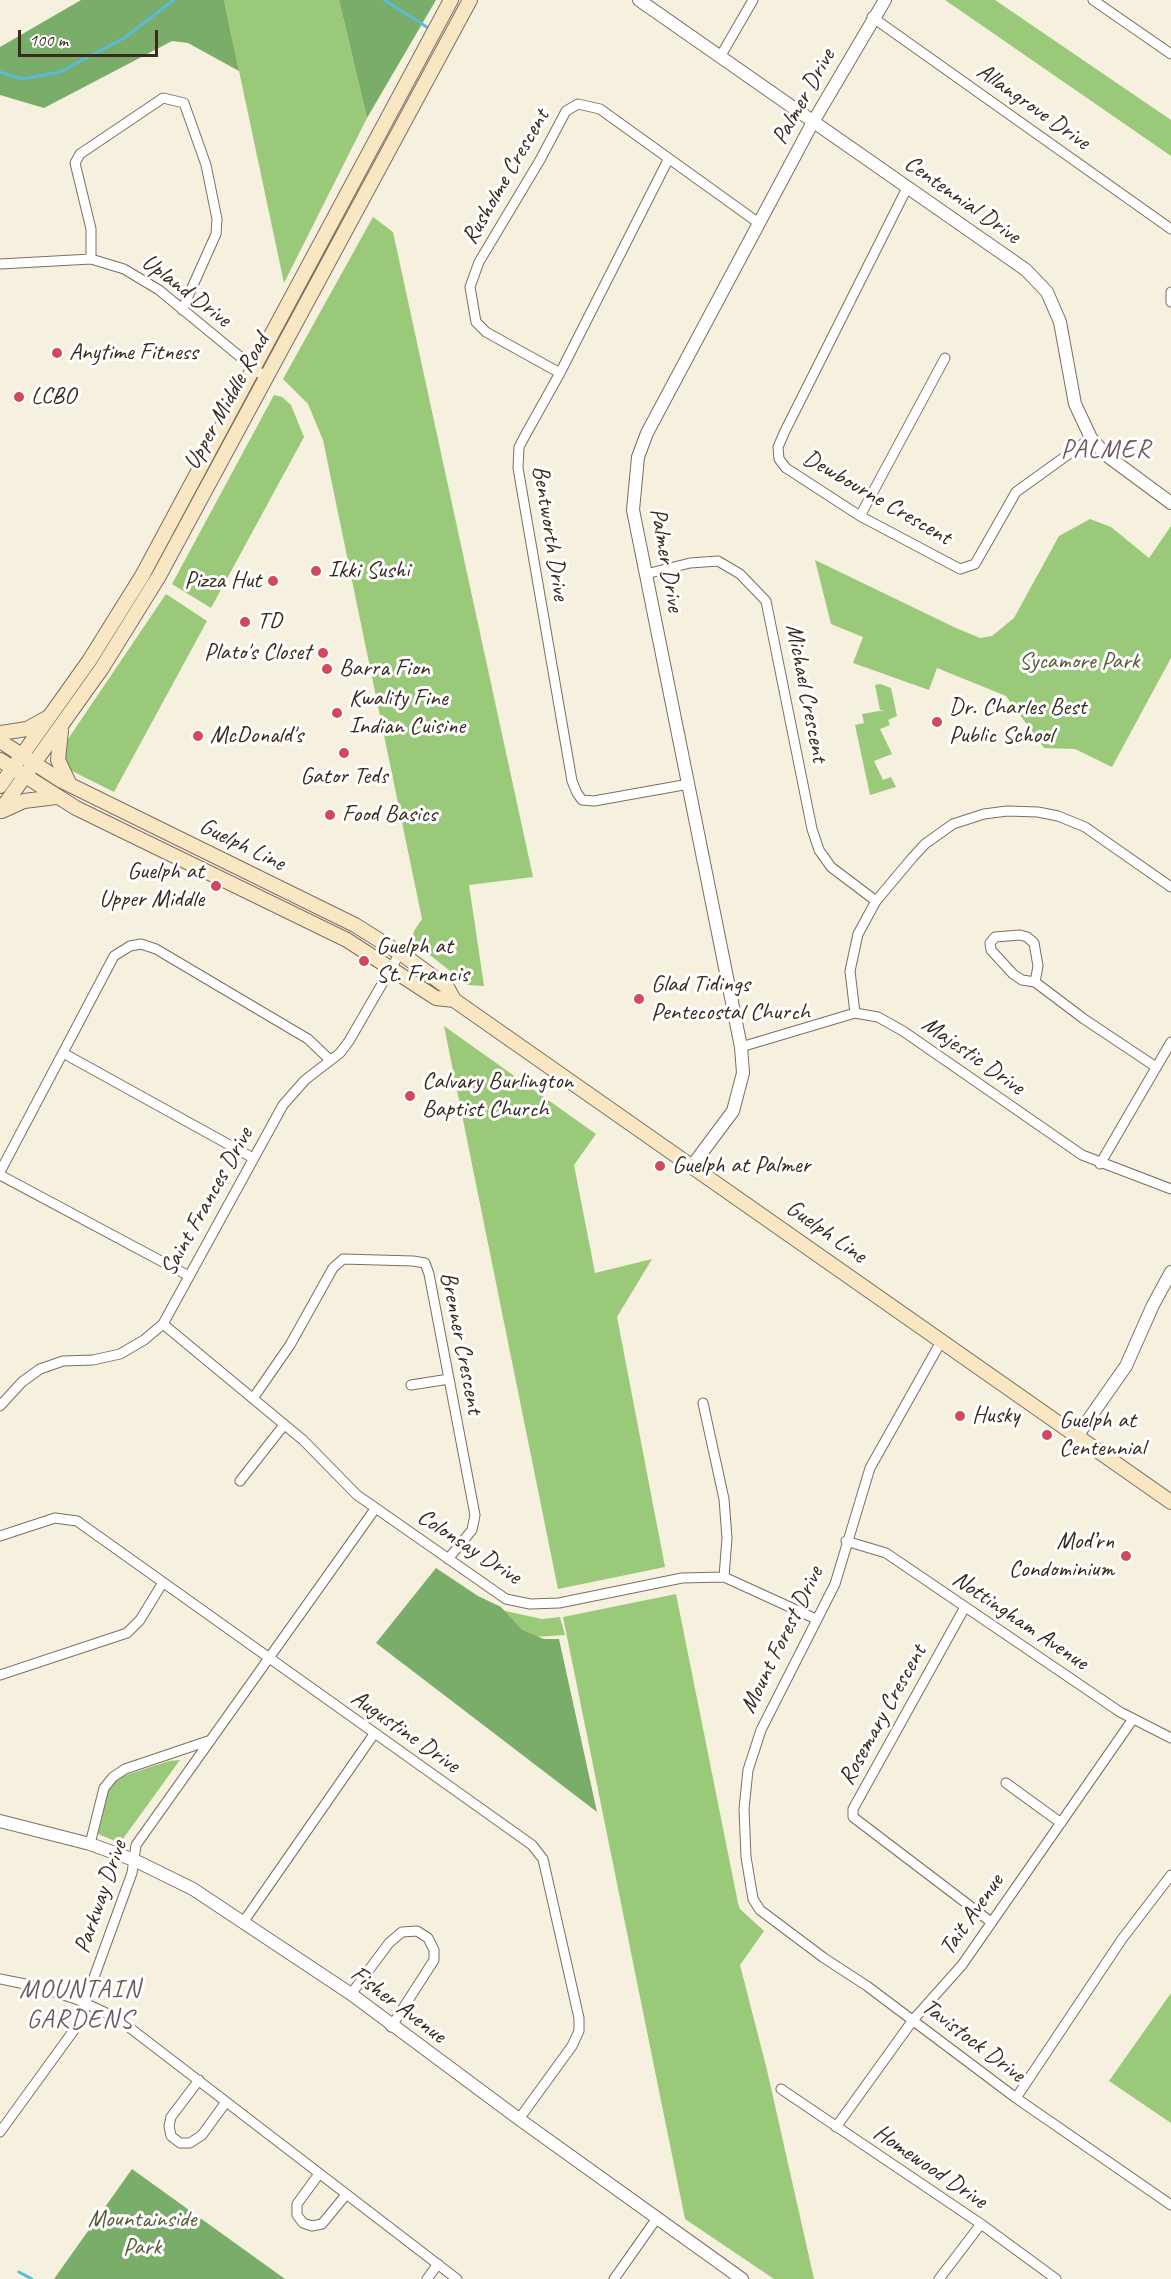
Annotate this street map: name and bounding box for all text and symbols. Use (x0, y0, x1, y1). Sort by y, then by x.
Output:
scale bar (21, 18, 160, 56)
text: 100 m (29, 29, 68, 51)
street label: Palmer Drive (766, 44, 842, 150)
street label: Allangrove Drive (971, 57, 1095, 157)
street label: Rusholme Crescent (456, 104, 556, 250)
street label: Centennial Drive (898, 149, 1026, 251)
street label: Upland Drive (136, 248, 236, 334)
street label: Upper Middle Road (178, 329, 276, 475)
place label: Anytime Fitness (69, 339, 198, 367)
marker: Anytime Fitness (50, 346, 64, 360)
place label: LCBO (31, 383, 76, 411)
marker: LCBO (12, 390, 26, 404)
district label: PALMER (1061, 434, 1151, 466)
street label: Dewbourne Crescent (798, 444, 956, 552)
street label: Bentworth Drive (525, 463, 575, 603)
street label: Palmer Drive (643, 506, 689, 614)
place label: Ikki Sushi (328, 557, 410, 585)
marker: Ikki Sushi (309, 564, 323, 578)
place label: Pizza Hut (184, 567, 261, 595)
marker: Pizza Hut (266, 574, 280, 588)
place label: TD (257, 608, 282, 636)
marker: TD (238, 615, 252, 629)
street label: Michael Crescent (778, 621, 834, 765)
place label: Plato's Closet (204, 639, 311, 667)
marker: Plato's Closet (316, 646, 330, 660)
park label: Sycamore Park (1019, 648, 1139, 676)
place label: Barra Fion (339, 655, 430, 683)
marker: Barra Fion (320, 662, 334, 676)
place label: Kwality Fine Indian Cuisine (349, 685, 465, 741)
place label: Dr. Charles Best Public School (949, 694, 1086, 750)
marker: Kwality Fine Indian Cuisine (330, 706, 344, 720)
marker: Dr. Charles Best Public School (930, 715, 944, 729)
place label: McDonald's (210, 722, 303, 750)
marker: McDonald's (191, 729, 205, 743)
marker: Gator Teds (337, 746, 351, 760)
place label: Gator Teds (300, 763, 388, 791)
place label: Food Basics (342, 801, 437, 829)
marker: Food Basics (323, 808, 337, 822)
street label: Guelph Line (194, 812, 290, 878)
place label: Guelph at Upper Middle (99, 858, 204, 914)
marker: Guelph at Upper Middle (209, 879, 223, 893)
place label: Guelph at St. Francis (376, 933, 469, 989)
marker: Guelph at St. Francis (357, 954, 371, 968)
place label: Glad Tidings Pentecostal Church (651, 971, 810, 1027)
marker: Glad Tidings Pentecostal Church (632, 992, 646, 1006)
street label: Majestic Drive (916, 1010, 1030, 1102)
place label: Calvary Burlington Baptist Church (422, 1068, 573, 1124)
marker: Calvary Burlington Baptist Church (403, 1089, 417, 1103)
street label: Saint Frances Drive (154, 1123, 260, 1281)
place label: Guelph at Palmer (672, 1152, 810, 1180)
marker: Guelph at Palmer (653, 1159, 667, 1173)
street label: Guelph Line (780, 1194, 872, 1270)
street label: Brenner Crescent (433, 1269, 489, 1417)
place label: Husky (972, 1402, 1020, 1430)
place label: Guelph at Centennial (1059, 1407, 1145, 1463)
marker: Husky (953, 1409, 967, 1423)
marker: Guelph at Centennial (1040, 1428, 1054, 1442)
street label: Colonsay Drive (412, 1503, 526, 1591)
place label: Mod’rn Condominium (1009, 1528, 1114, 1584)
marker: Mod’rn Condominium (1119, 1549, 1133, 1563)
street label: Mount Forest Drive (734, 1562, 830, 1718)
street label: Nottingham Avenue (947, 1565, 1093, 1677)
street label: Rosemary Crescent (833, 1640, 933, 1790)
street label: Augustine Drive (345, 1684, 465, 1780)
street label: Parkway Drive (68, 1837, 134, 1957)
street label: Tait Avenue (934, 1869, 1010, 1961)
street label: Fisher Avenue (345, 1960, 451, 2050)
district label: MOUNTAIN GARDENS (19, 1974, 141, 2036)
street label: Tavistock Drive (916, 1993, 1030, 2089)
street label: Homewood Drive (868, 2118, 992, 2216)
park label: Mountainside Park (88, 2206, 196, 2262)

